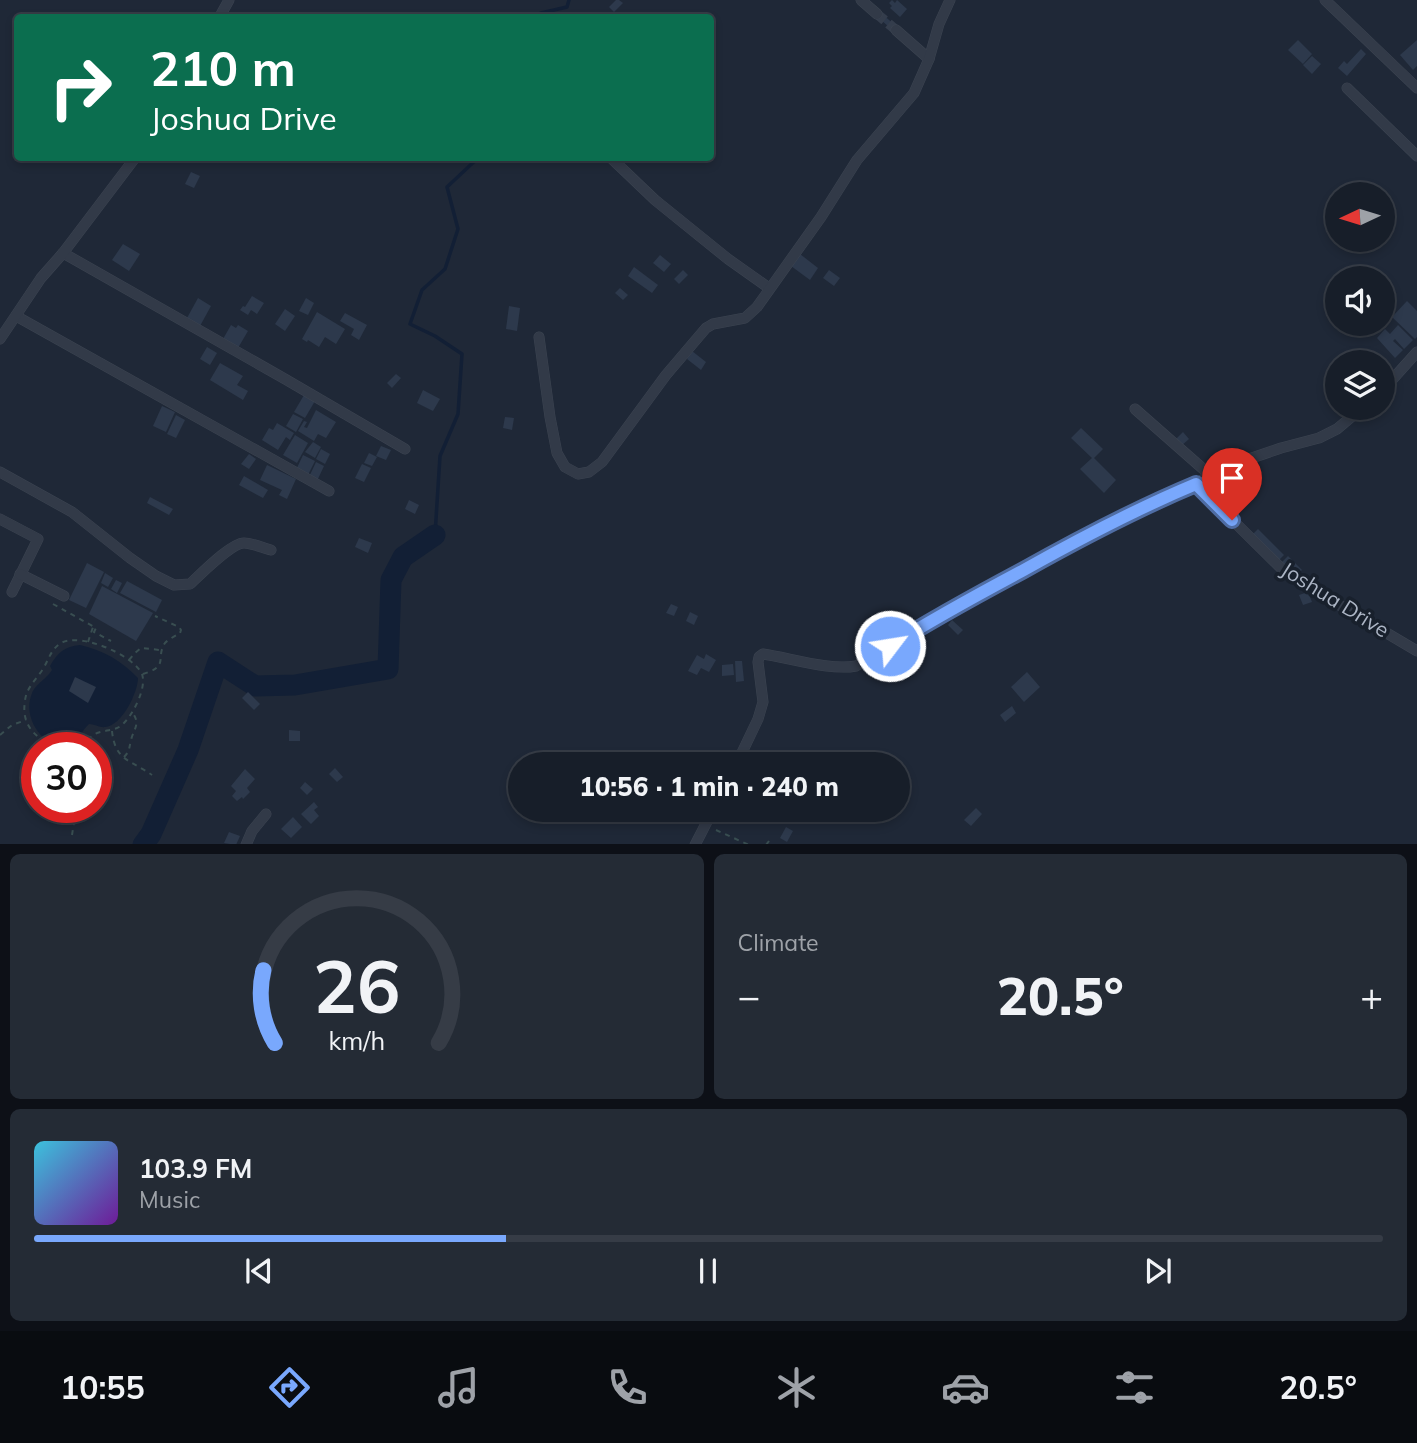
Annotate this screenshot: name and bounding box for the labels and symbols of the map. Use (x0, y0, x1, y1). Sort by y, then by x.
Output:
north arrow (1325, 182, 1395, 252)
pin (1202, 448, 1262, 520)
street label: Joshua Drive (1277, 556, 1394, 643)
position arrow (853, 609, 927, 683)
speed limit sign: 30 (21, 732, 112, 823)

